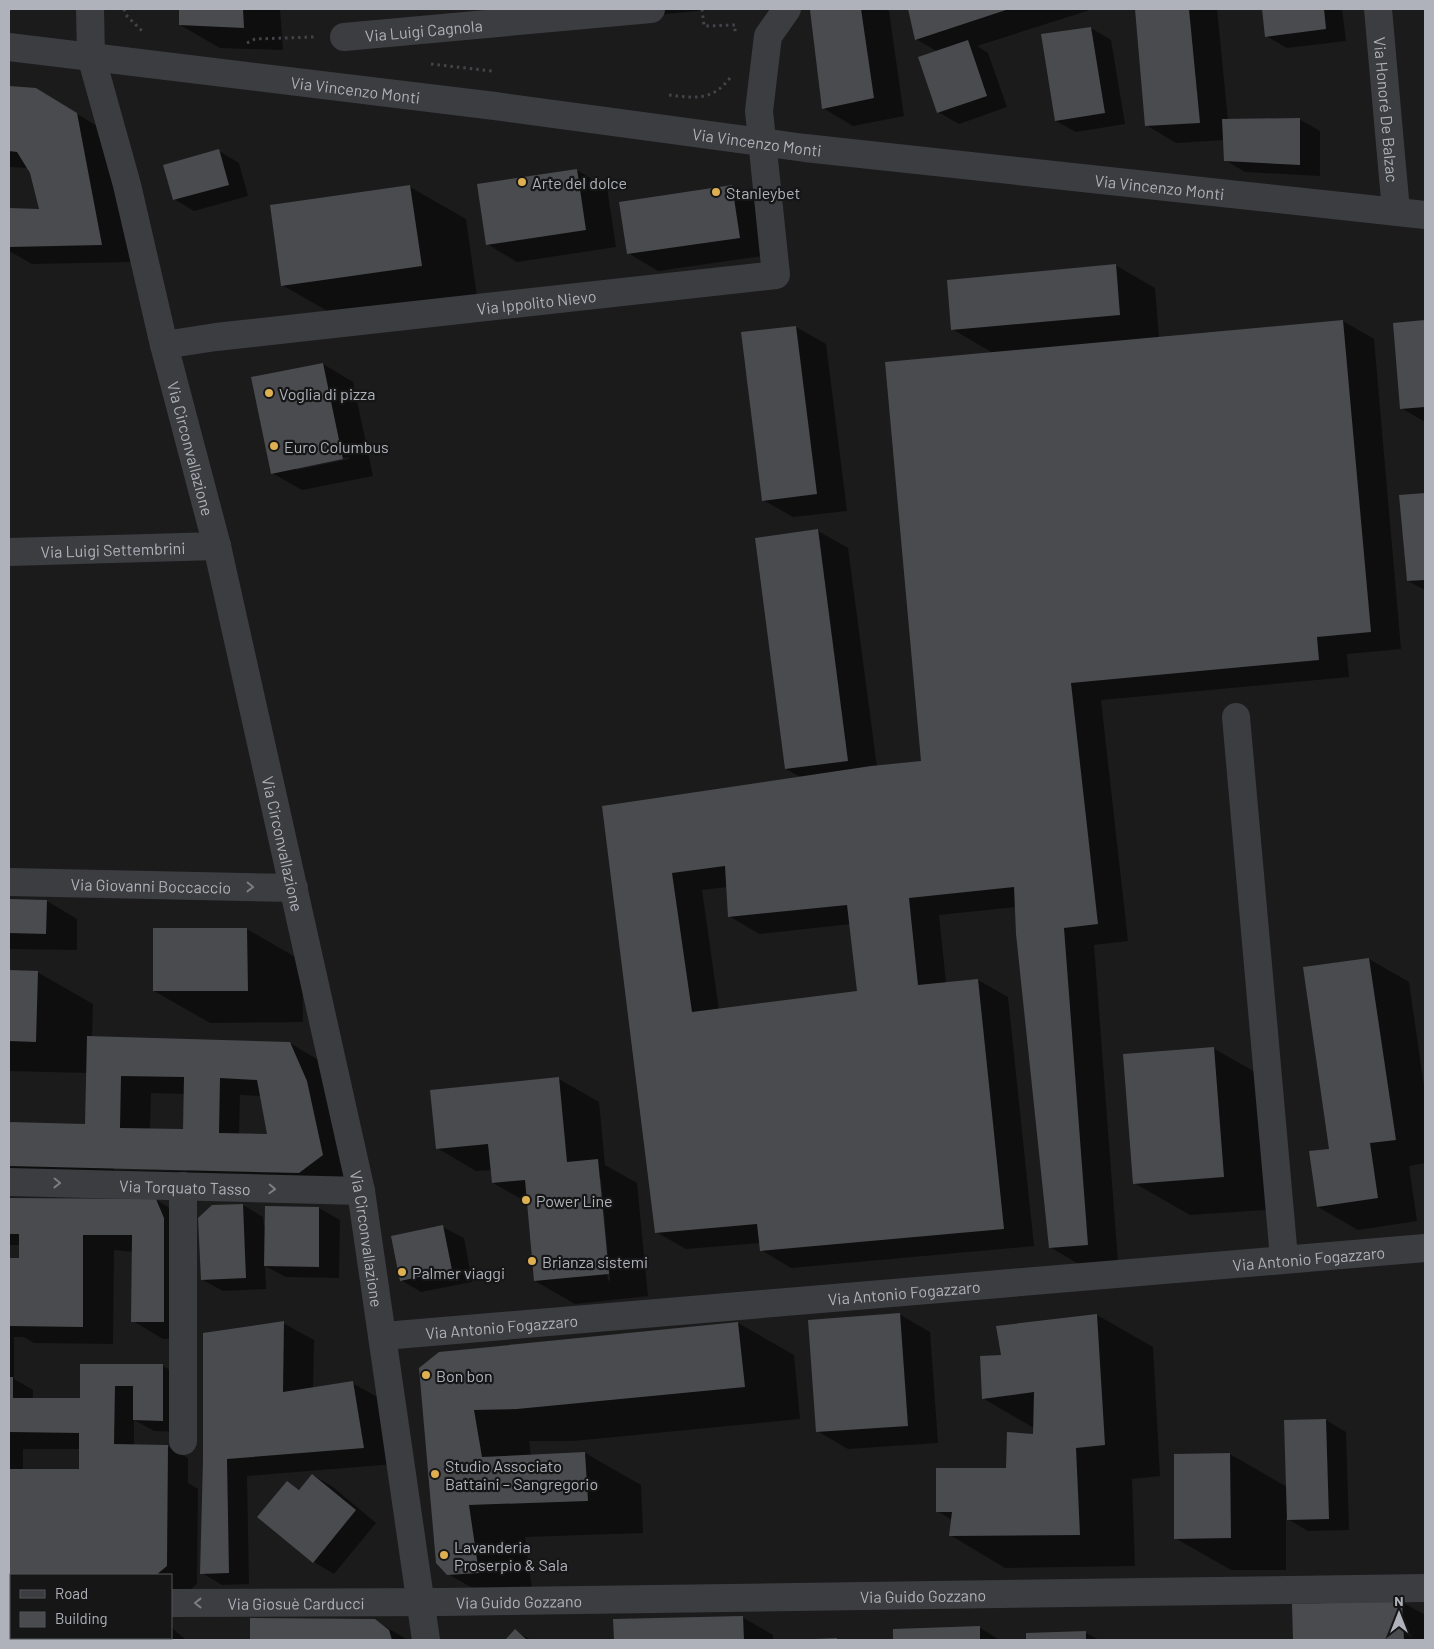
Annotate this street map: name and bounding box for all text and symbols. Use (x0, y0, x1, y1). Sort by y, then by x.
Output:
street label: Via Luigi Cagnola (364, 15, 483, 45)
street label: Via Honoré De Balzac (1371, 36, 1403, 183)
street label: Via Vincenzo Monti (290, 72, 421, 106)
street label: Via Vincenzo Monti (691, 123, 823, 159)
street label: Via Vincenzo Monti (1094, 170, 1225, 203)
place label: Arte del dolce (532, 173, 627, 192)
marker: Arte del dolce (516, 176, 528, 188)
place label: Stanleybet (726, 183, 800, 202)
marker: Stanleybet (710, 186, 722, 198)
street label: Via Ippolito Nievo (476, 285, 597, 318)
street label: Via Circonvallazione (164, 379, 218, 518)
place label: Voglia di pizza (279, 384, 375, 403)
marker: Voglia di pizza (263, 387, 275, 399)
place label: Euro Columbus (284, 437, 389, 456)
marker: Euro Columbus (268, 440, 280, 452)
street label: Via Luigi Settembrini (40, 537, 186, 561)
street label: Via Circonvallazione (259, 774, 308, 913)
street label: Via Giovanni Boccaccio (71, 874, 231, 896)
one-way arrow (246, 882, 254, 893)
street label: Via Circonvallazione (347, 1168, 387, 1308)
street label: Via Torquato Tasso (119, 1175, 251, 1198)
one-way arrow (54, 1178, 62, 1188)
one-way arrow (269, 1183, 277, 1194)
place label: Power Line (536, 1191, 613, 1210)
marker: Power Line (520, 1194, 532, 1206)
street label: Via Antonio Fogazzaro (1232, 1242, 1386, 1274)
place label: Brianza sistemi (542, 1252, 648, 1271)
marker: Brianza sistemi (526, 1255, 538, 1267)
place label: Palmer viaggi (412, 1263, 505, 1282)
marker: Palmer viaggi (396, 1266, 408, 1278)
street label: Via Antonio Fogazzaro (827, 1276, 981, 1308)
street label: Via Antonio Fogazzaro (424, 1310, 579, 1342)
place label: Bon bon (436, 1366, 493, 1385)
marker: Bon bon (420, 1369, 432, 1381)
place label: Studio Associato Battaini – Sangregorio (445, 1456, 598, 1493)
marker: Studio Associato Battaini – Sangregorio (429, 1468, 441, 1480)
place label: Lavanderia Proserpio & Sala (454, 1537, 568, 1574)
marker: Lavanderia Proserpio & Sala (438, 1549, 450, 1561)
legend (10, 1574, 172, 1639)
text: Road (55, 1584, 88, 1602)
street label: Via Guido Gozzano (860, 1585, 986, 1606)
north arrow (1374, 1589, 1424, 1639)
street label: Via Guido Gozzano (456, 1591, 582, 1611)
text: N (1394, 1592, 1404, 1609)
street label: Via Giosuè Carducci (227, 1593, 365, 1612)
one-way arrow (194, 1598, 202, 1608)
text: Building (55, 1609, 108, 1627)

